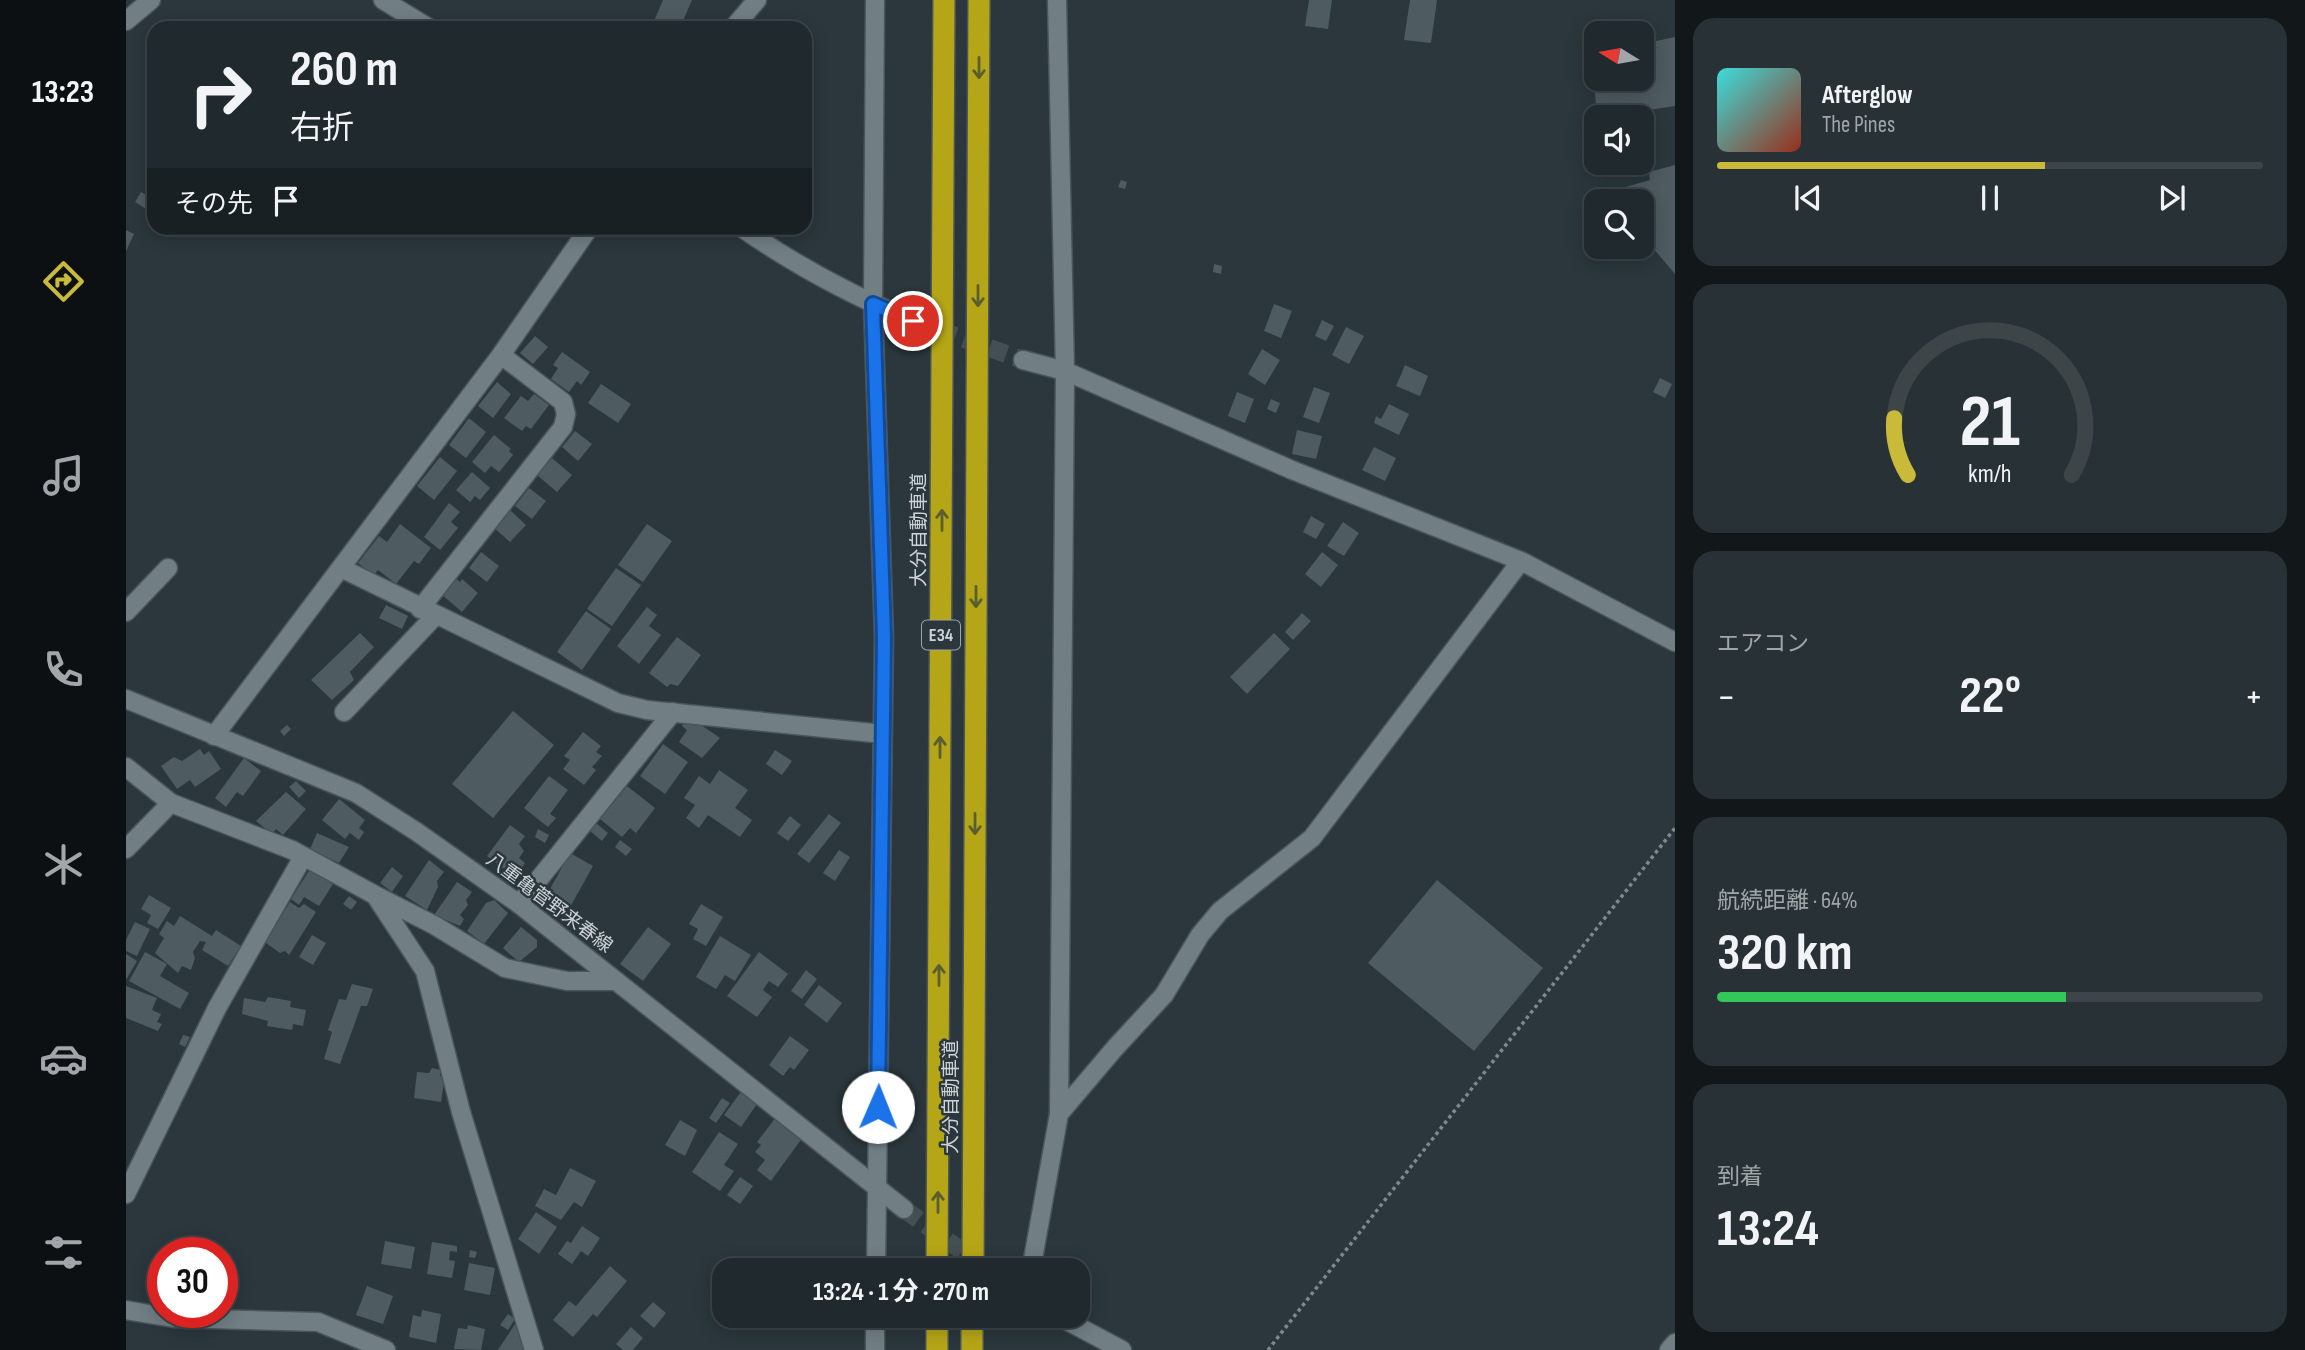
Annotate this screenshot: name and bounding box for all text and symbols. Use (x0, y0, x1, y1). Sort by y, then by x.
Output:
north arrow (1584, 21, 1654, 91)
map controls (1584, 21, 1654, 259)
text: 260 m (290, 41, 398, 100)
icon: right (175, 49, 266, 140)
one-way arrow (972, 56, 986, 79)
text: 13:23 (32, 73, 94, 112)
text: Afterglow (1822, 80, 1913, 111)
button: sound (1584, 105, 1654, 175)
text: 右折 (290, 109, 354, 148)
text: The Pines (1822, 111, 1895, 139)
icon: previous (1789, 179, 1827, 217)
icon: pause (1971, 179, 2009, 217)
icon: next (2153, 179, 2191, 217)
icon: arrive (267, 182, 305, 220)
text: その先 (175, 189, 253, 220)
button: search (1584, 189, 1654, 259)
icon: directions (39, 257, 88, 306)
one-way arrow (971, 284, 985, 307)
pin (883, 291, 943, 351)
icon: arrive (894, 302, 932, 340)
text: 21 (1960, 379, 2020, 467)
icon: music (39, 451, 88, 500)
text: km/h (1968, 458, 2012, 489)
street label: 大分自動車道 (908, 473, 931, 587)
one-way arrow (935, 509, 948, 532)
one-way arrow (969, 585, 983, 608)
road number: E34 (922, 620, 960, 650)
text: エアコン (1717, 630, 1809, 658)
icon: phone (39, 645, 88, 694)
text: 22° (1959, 665, 2021, 728)
text: − (1717, 675, 1736, 720)
text: + (2244, 675, 2263, 720)
one-way arrow (933, 736, 947, 759)
one-way arrow (968, 812, 982, 835)
icon: climate (39, 840, 88, 889)
street label: 八重亀菅野来春線 (481, 848, 617, 958)
text: 航続距離 · 64% (1717, 887, 1858, 915)
text: 320 km (1717, 922, 1852, 985)
one-way arrow (932, 964, 946, 987)
icon: car (39, 1034, 88, 1083)
street label: 大分自動車道 (940, 1040, 963, 1154)
position arrow (841, 1070, 915, 1144)
text: 到着 (1717, 1163, 1763, 1191)
one-way arrow (931, 1191, 945, 1214)
text: 13:24 (1717, 1198, 1819, 1261)
icon: filters (39, 1228, 88, 1277)
speed limit sign: 30 (147, 1237, 238, 1328)
text: 13:24 · 1 分 · 270 m (813, 1277, 989, 1308)

